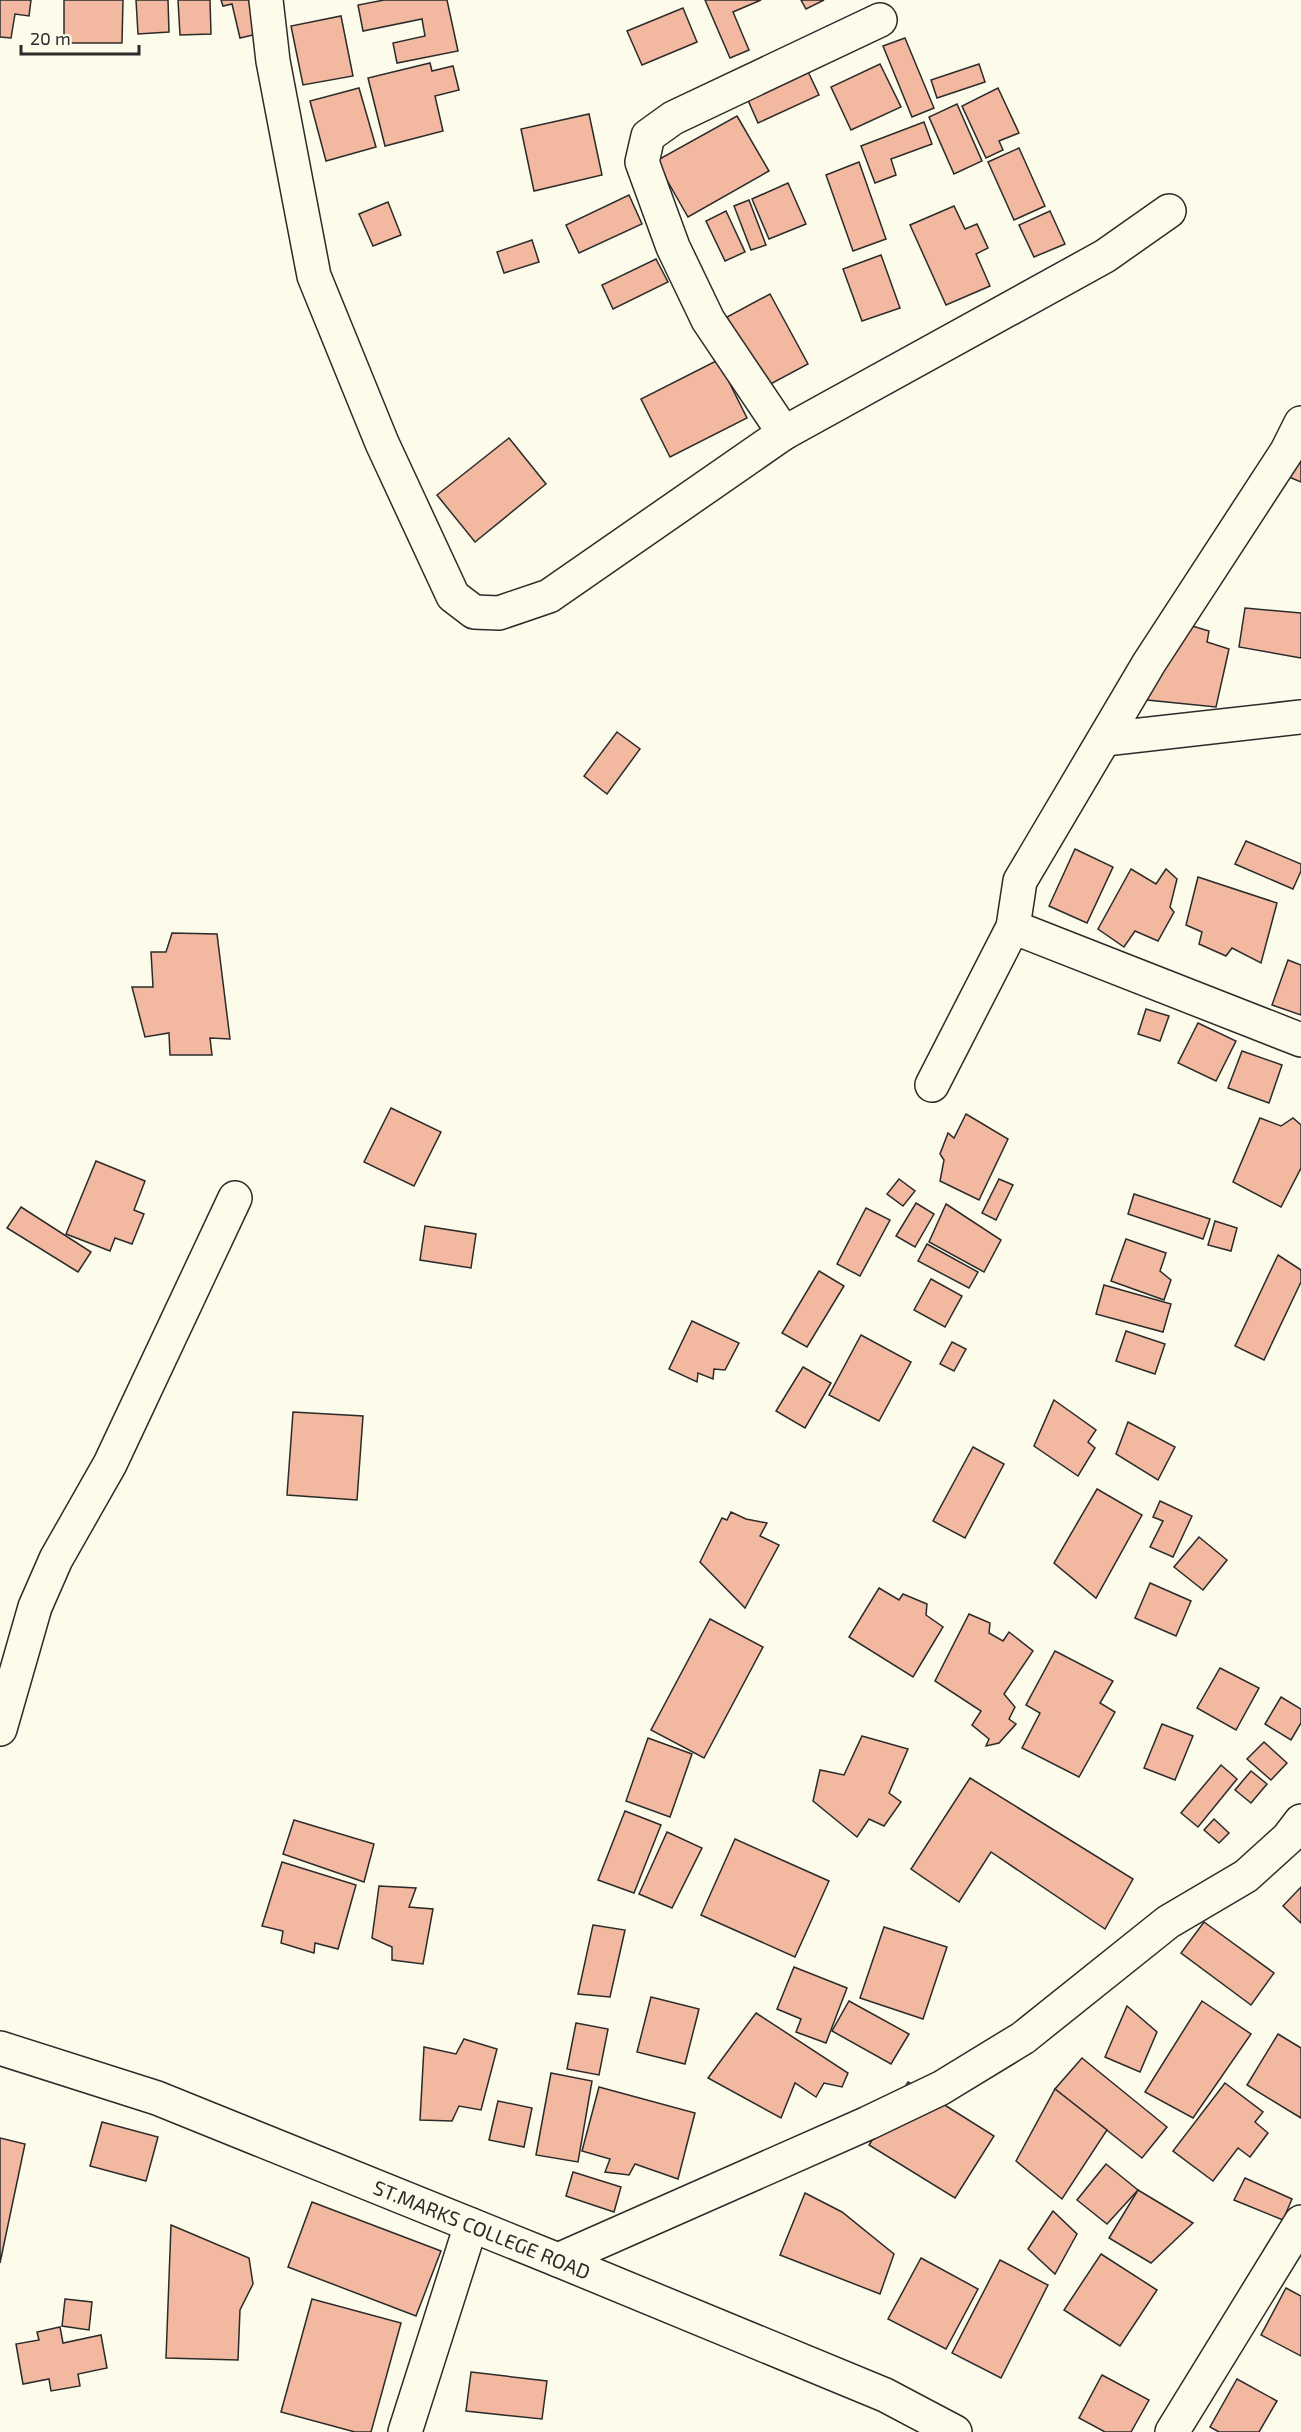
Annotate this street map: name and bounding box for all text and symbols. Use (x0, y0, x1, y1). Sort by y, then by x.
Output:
scale bar (21, 18, 140, 56)
text: 20 m (30, 27, 71, 49)
street label: ST.MARKS COLLEGE ROAD (370, 2174, 594, 2284)

